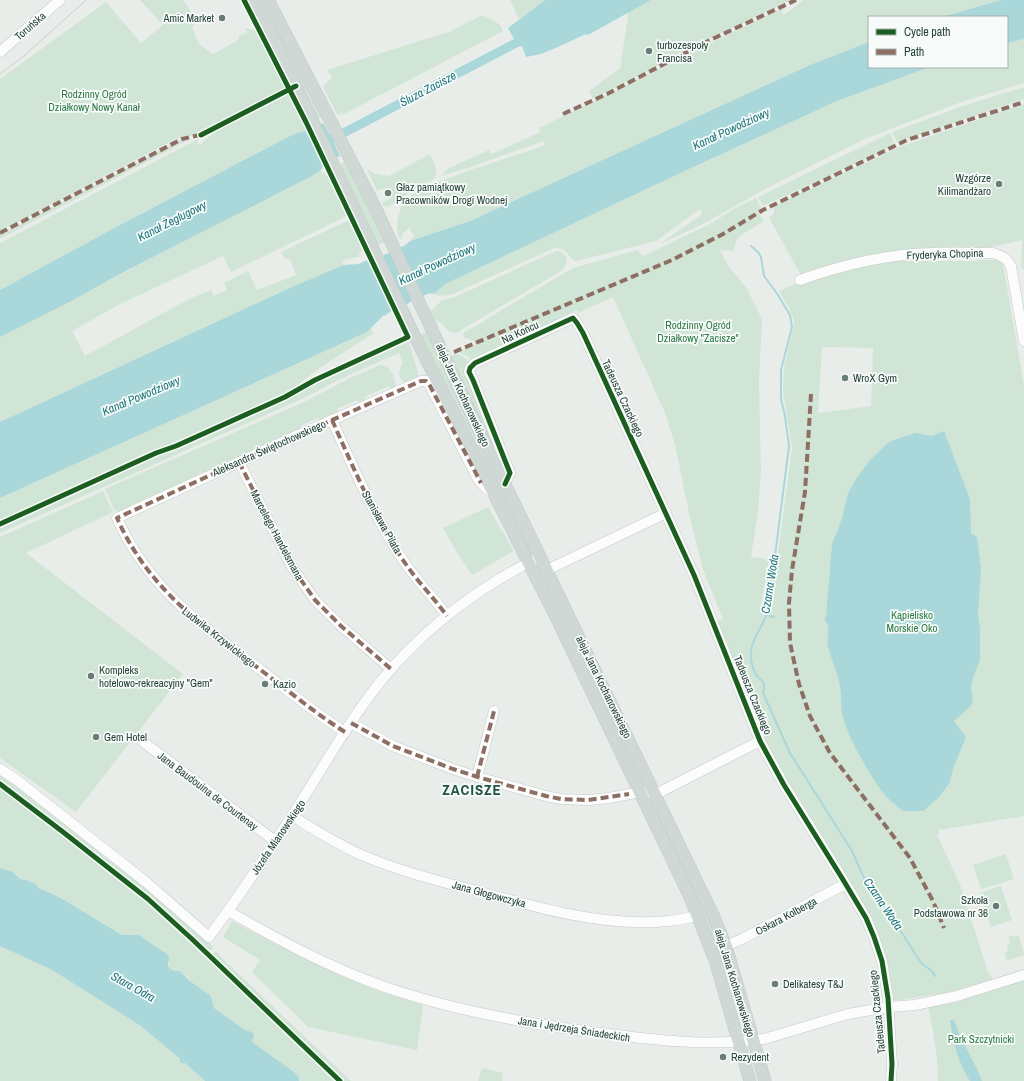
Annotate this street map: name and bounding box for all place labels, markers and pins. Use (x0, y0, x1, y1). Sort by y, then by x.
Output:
place label: Amic Market (162, 11, 214, 25)
marker: Amic Market (217, 13, 227, 23)
place label: turbozespoły Francisa (657, 38, 709, 65)
marker: turbozespoły Francisa (644, 46, 654, 56)
place label: Wzgórze Kilimandżaro (938, 171, 991, 198)
marker: Wzgórze Kilimandżaro (994, 179, 1004, 189)
place label: Głaz pamiątkowy Pracowników Drogi Wodnej (396, 180, 507, 207)
marker: Głaz pamiątkowy Pracowników Drogi Wodnej (383, 188, 393, 198)
place label: WroX Gym (853, 371, 897, 385)
marker: WroX Gym (840, 373, 850, 383)
place label: Kompleks hotelowo-rekreacyjny "Gem" (99, 663, 213, 690)
marker: Kompleks hotelowo-rekreacyjny "Gem" (86, 671, 96, 681)
place label: Kazio (273, 677, 296, 691)
marker: Kazio (260, 679, 270, 689)
place label: Gem Hotel (104, 730, 147, 744)
marker: Gem Hotel (91, 732, 101, 742)
place label: Szkoła Podstawowa nr 36 (914, 893, 988, 920)
marker: Szkoła Podstawowa nr 36 (991, 901, 1001, 911)
place label: Delikatesy T&J (783, 977, 844, 991)
marker: Delikatesy T&J (770, 979, 780, 989)
place label: Rezydent (731, 1050, 770, 1064)
marker: Rezydent (718, 1052, 728, 1062)

